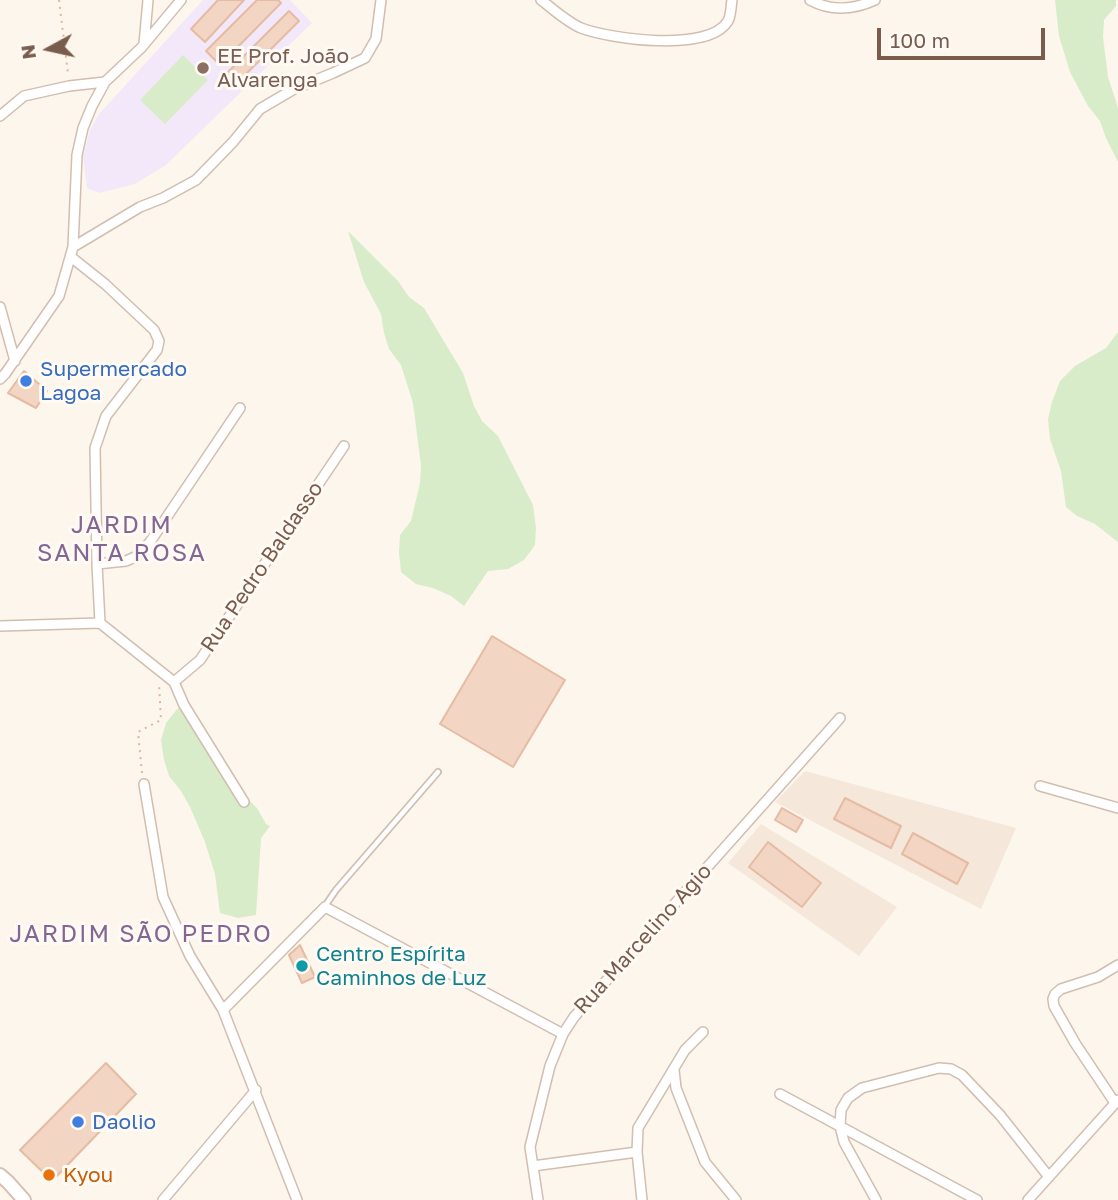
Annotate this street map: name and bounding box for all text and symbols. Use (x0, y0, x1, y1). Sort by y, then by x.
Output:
north arrow (14, 14, 84, 84)
scale bar (880, 14, 1048, 58)
text: 100 m (890, 27, 950, 53)
text: N (15, 43, 40, 61)
place label: EE Prof. João Alvarenga (217, 43, 349, 93)
marker: EE Prof. João Alvarenga (195, 60, 211, 76)
place label: Supermercado Lagoa (40, 356, 187, 406)
marker: Supermercado Lagoa (18, 373, 34, 389)
street label: Rua Pedro Baldasso (196, 477, 328, 657)
district label: JARDIM SANTA ROSA (38, 511, 206, 567)
street label: Rua Marcelino Agio (569, 859, 717, 1019)
district label: JARDIM SÃO PEDRO (11, 920, 271, 948)
place label: Centro Espírita Caminhos de Luz (316, 941, 486, 991)
marker: Centro Espírita Caminhos de Luz (294, 958, 310, 974)
place label: Daolio (92, 1109, 156, 1135)
marker: Daolio (70, 1114, 86, 1130)
place label: Kyou (63, 1162, 113, 1188)
marker: Kyou (41, 1167, 57, 1183)

